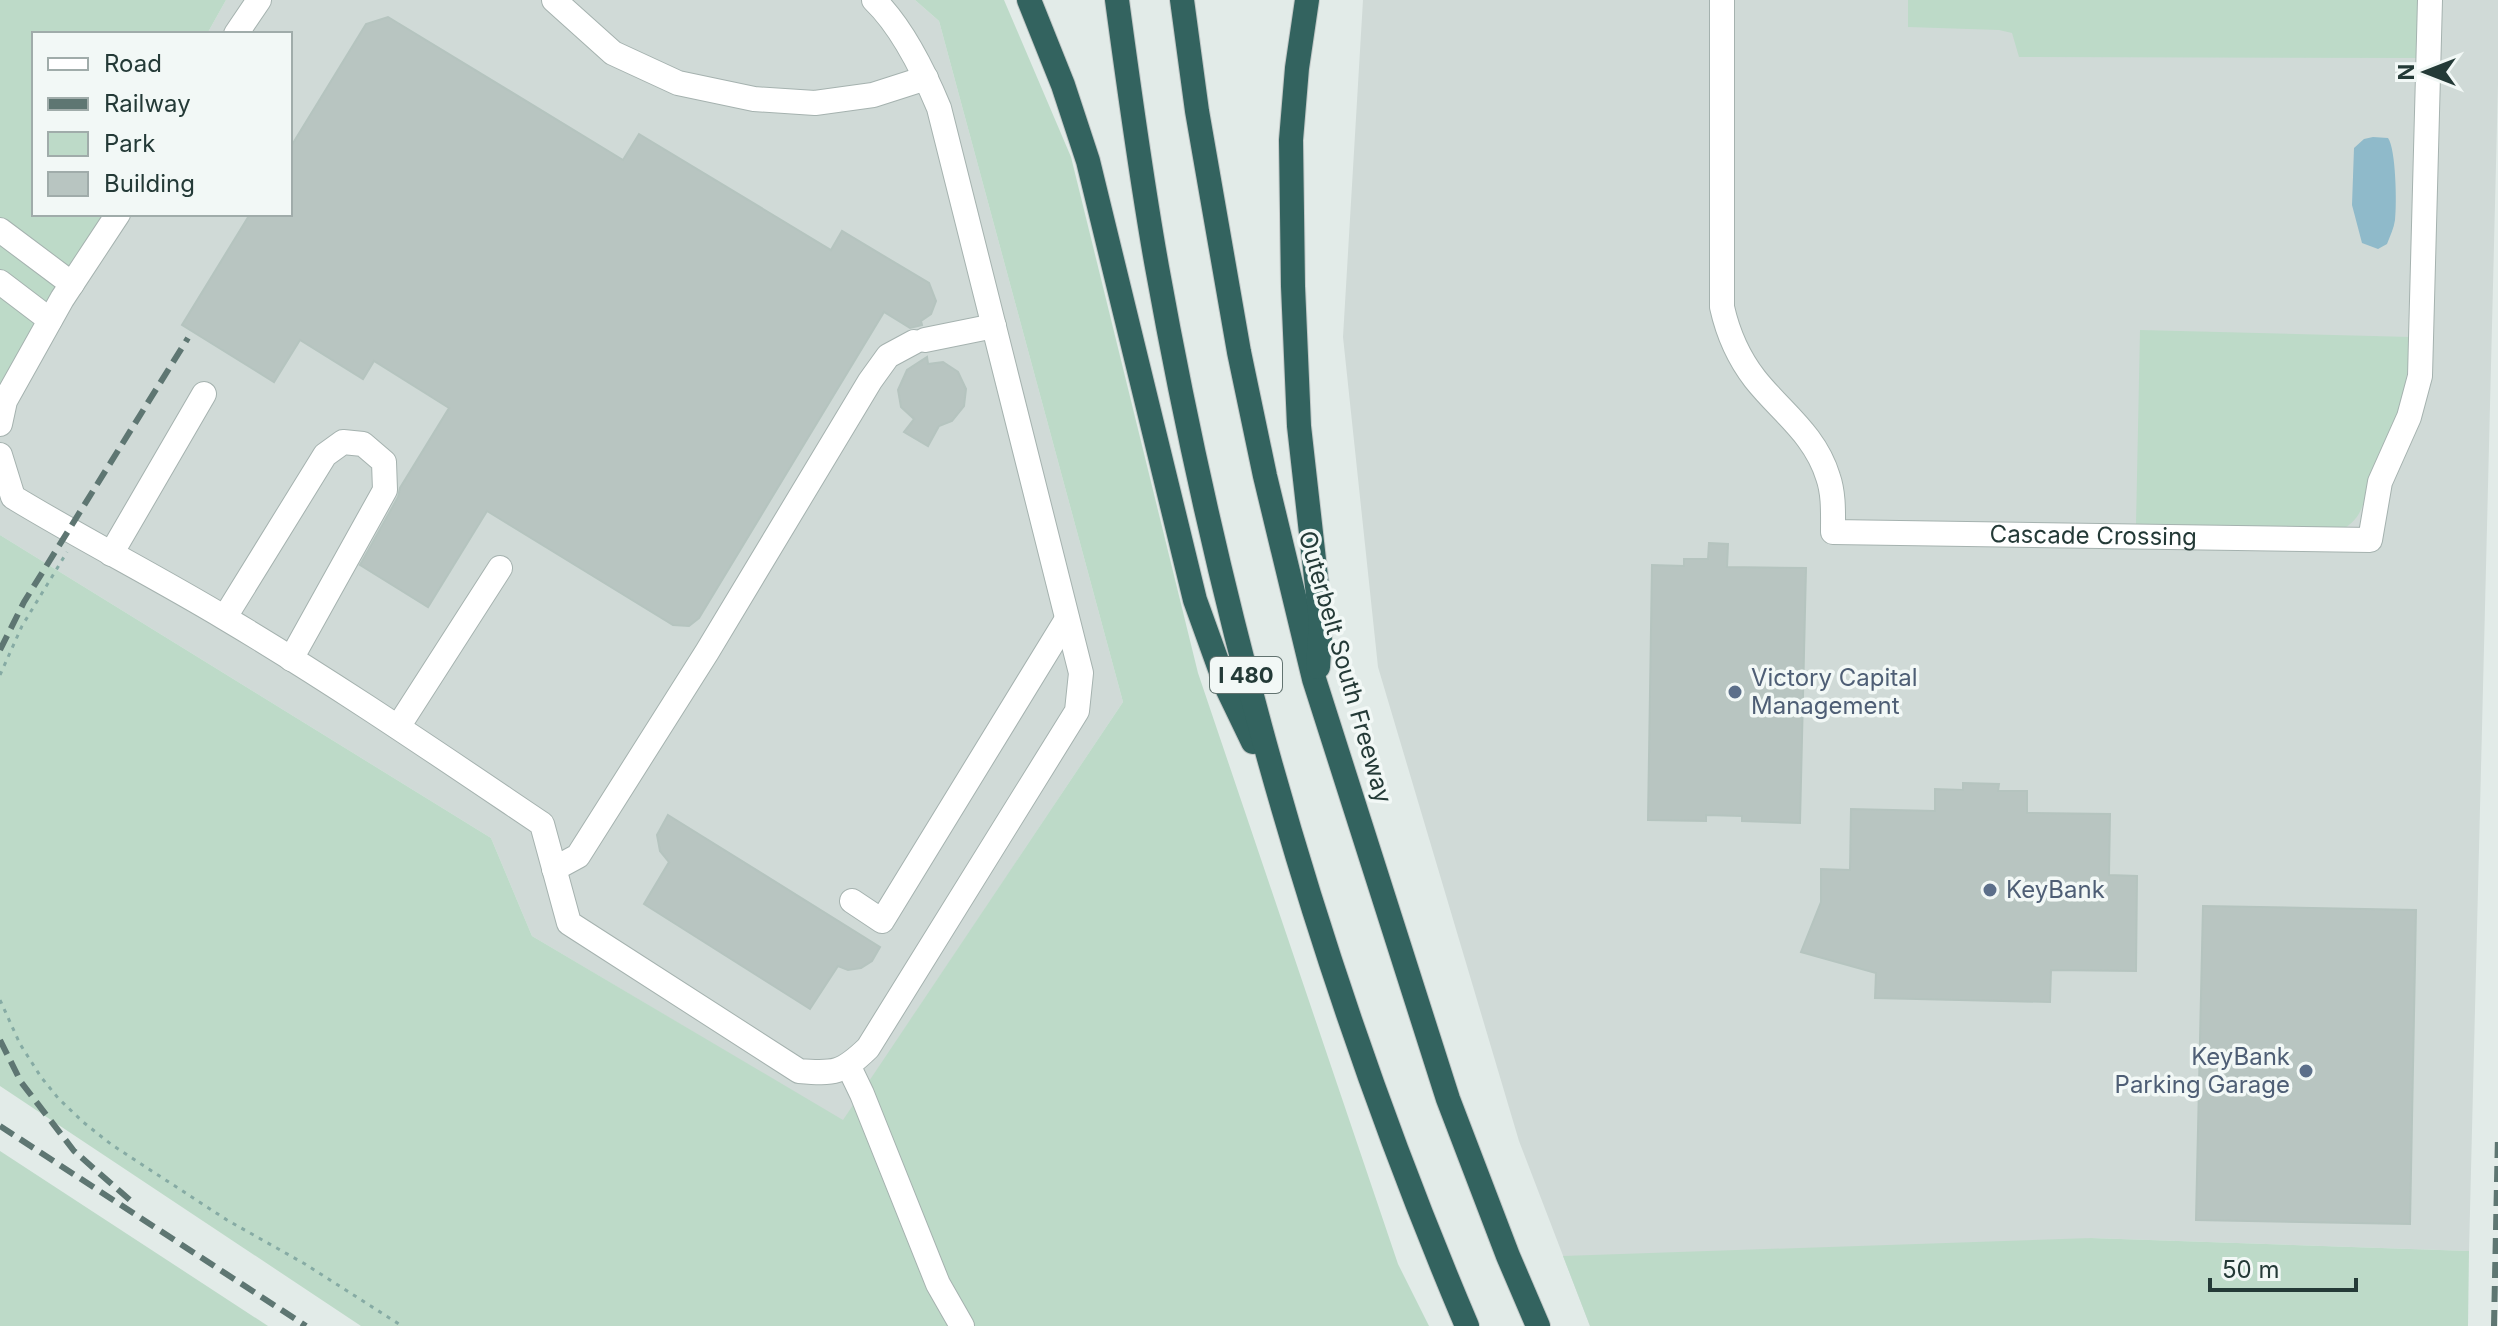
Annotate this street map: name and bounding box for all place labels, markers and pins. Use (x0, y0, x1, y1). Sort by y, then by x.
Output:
place label: Victory Capital Management (1751, 663, 1918, 720)
marker: Victory Capital Management (1726, 683, 1744, 701)
place label: KeyBank (2006, 875, 2105, 904)
marker: KeyBank (1981, 881, 1999, 899)
place label: KeyBank Parking Garage (2115, 1042, 2290, 1099)
marker: KeyBank Parking Garage (2297, 1062, 2315, 1080)

